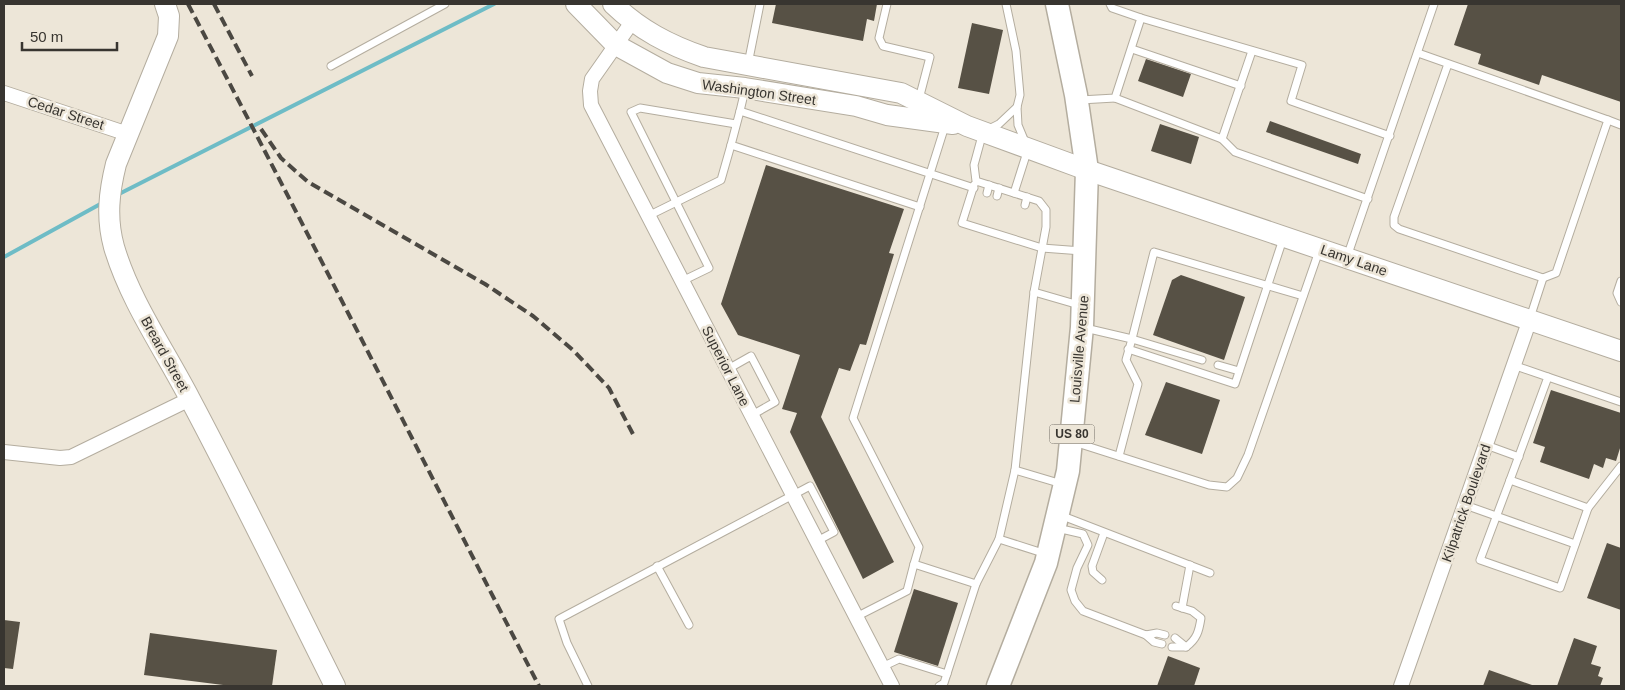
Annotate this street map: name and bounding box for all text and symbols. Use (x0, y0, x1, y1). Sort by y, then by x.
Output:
scale bar (22, 20, 118, 52)
text: 50 m (30, 28, 63, 45)
street label: Washington Street (701, 76, 817, 108)
street label: Cedar Street (26, 93, 106, 133)
street label: Lamy Lane (1319, 241, 1390, 279)
street label: Louisville Avenue (1066, 294, 1092, 403)
street label: Breard Street (138, 314, 192, 394)
street label: Superior Lane (699, 323, 753, 409)
road number: US 80 (1050, 424, 1094, 444)
street label: Kilpatrick Boulevard (1438, 442, 1494, 564)

